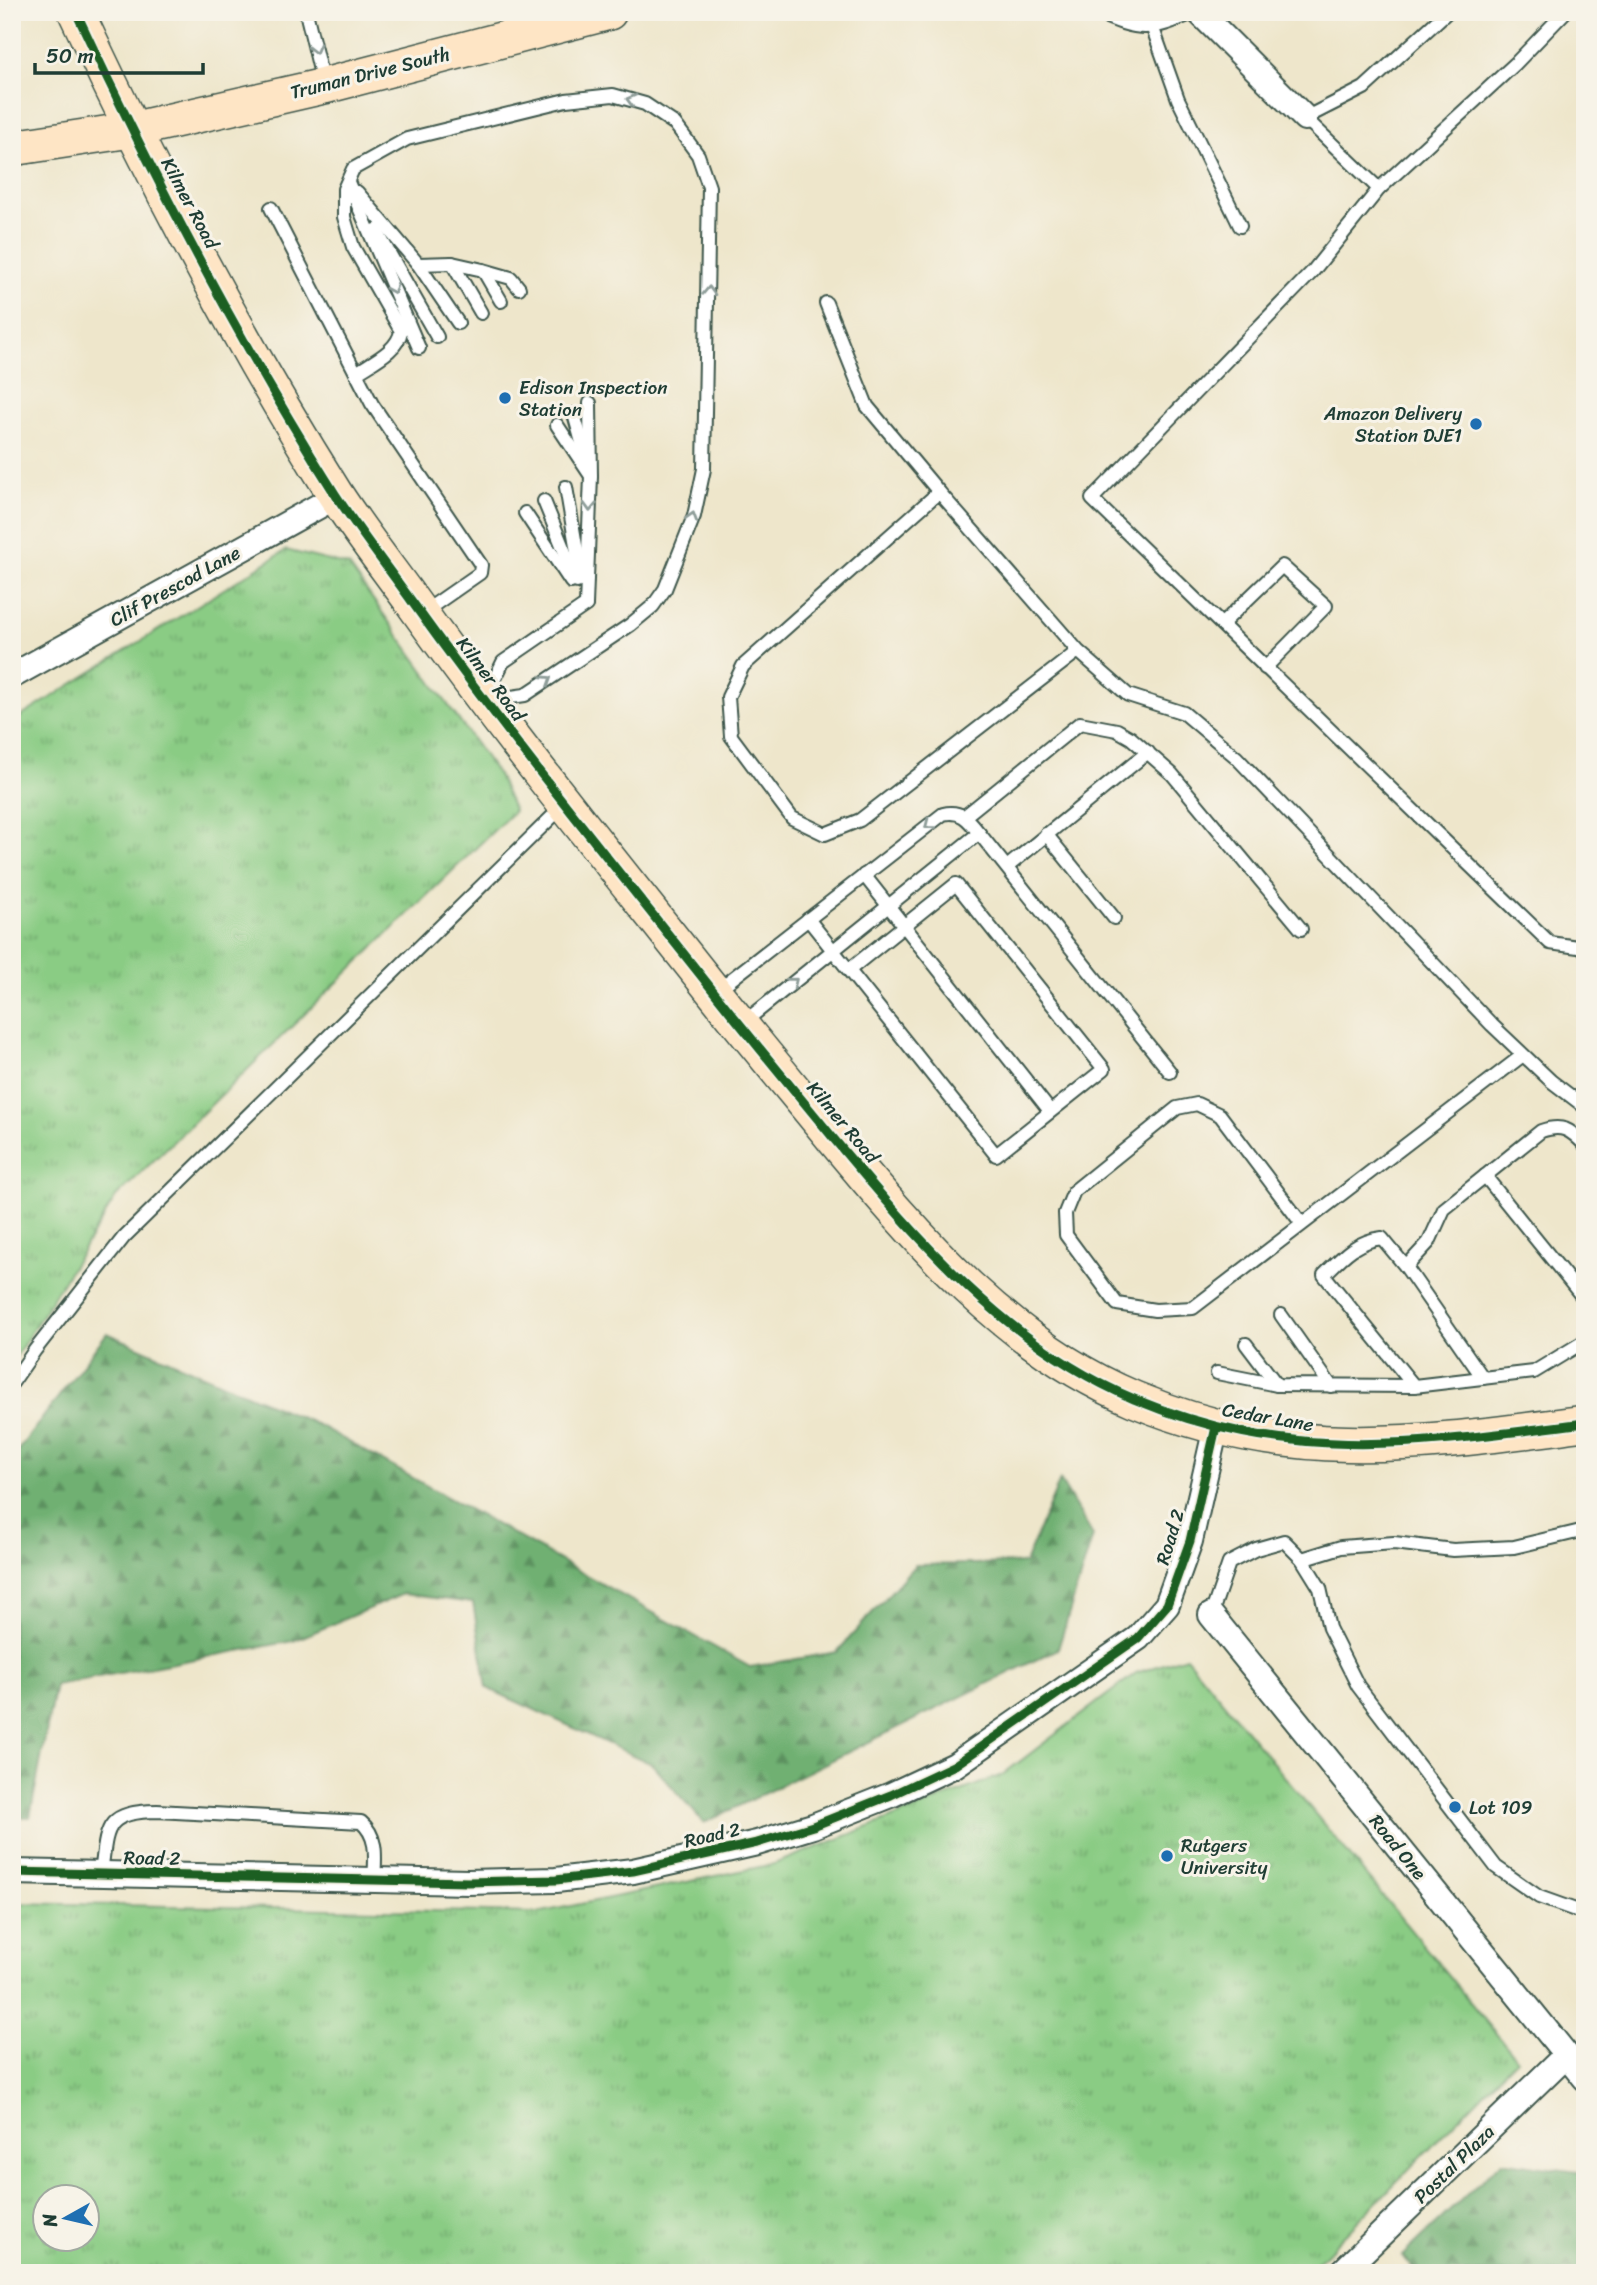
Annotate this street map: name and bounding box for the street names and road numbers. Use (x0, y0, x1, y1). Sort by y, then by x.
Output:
street label: Truman Drive South (287, 37, 453, 109)
street label: Kilmer Road (152, 151, 229, 257)
street label: Clif Prescod Lane (103, 536, 247, 636)
street label: Kilmer Road (448, 629, 535, 730)
street label: Kilmer Road (798, 1073, 889, 1172)
street label: Cedar Lane (1220, 1393, 1317, 1441)
street label: Road 2 (1146, 1505, 1194, 1569)
street label: Road One (1361, 1807, 1435, 1887)
street label: Road 2 (681, 1813, 743, 1857)
street label: Road 2 (123, 1841, 181, 1875)
street label: Postal Plaza (1405, 2116, 1503, 2212)

